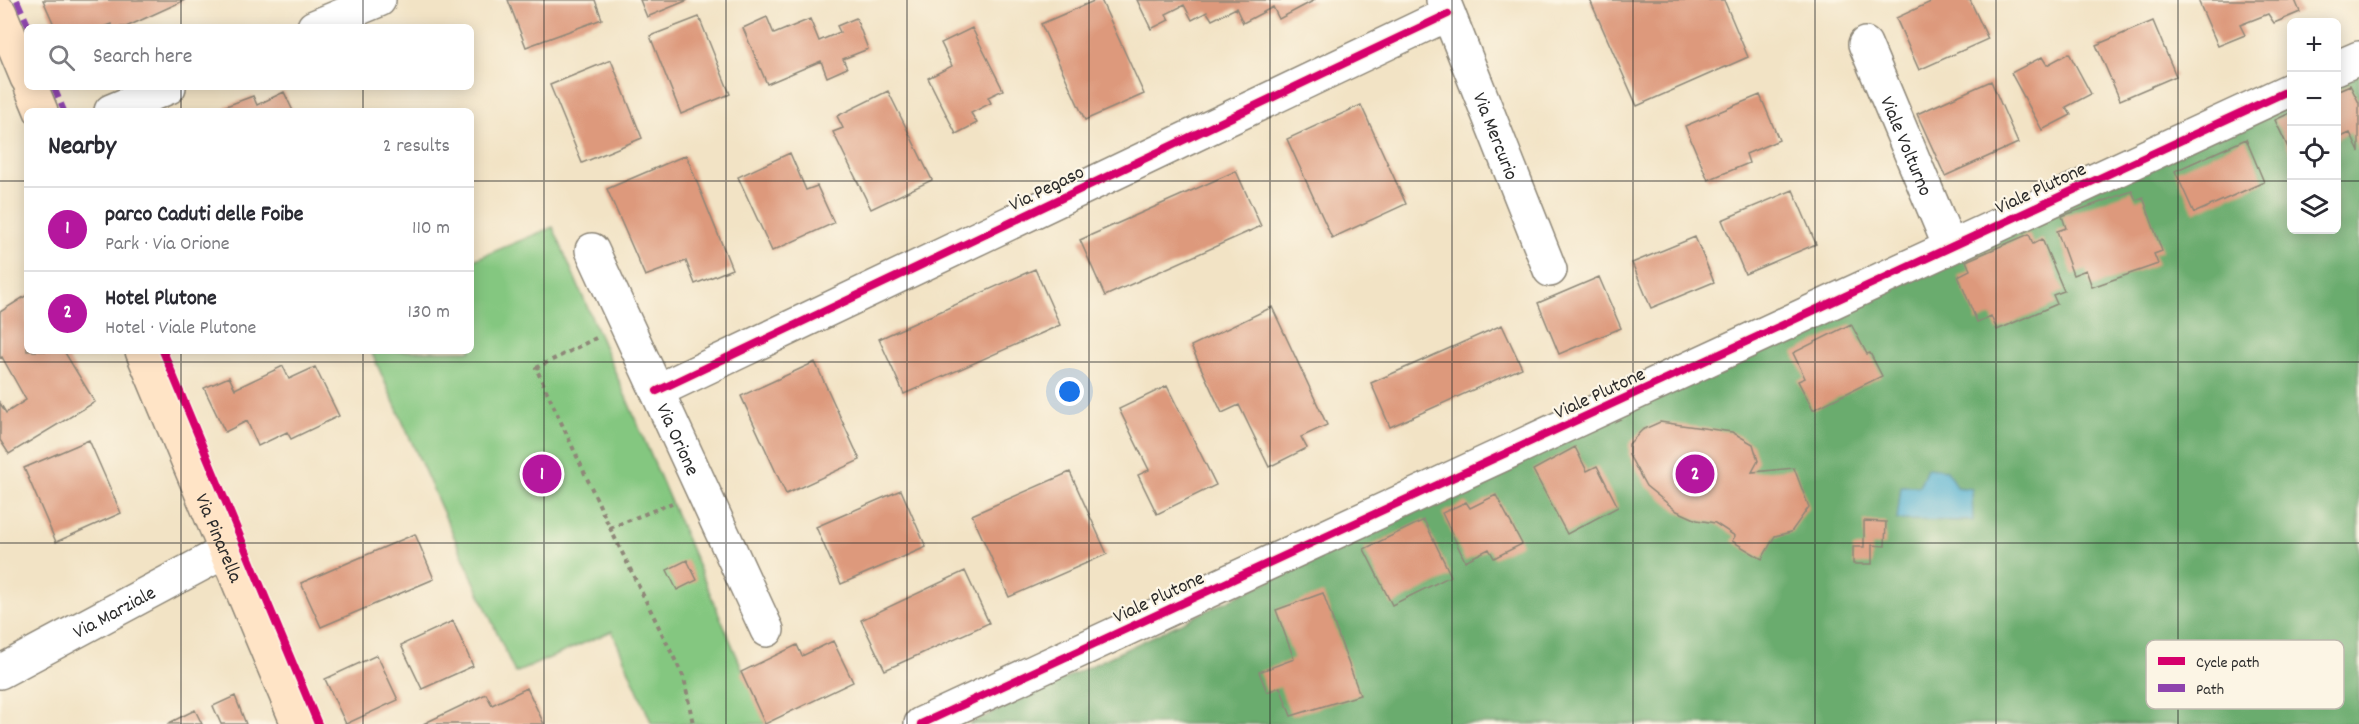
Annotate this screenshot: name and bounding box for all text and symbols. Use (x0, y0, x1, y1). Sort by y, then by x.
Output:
map controls (2287, 18, 2341, 234)
button: + (2287, 18, 2341, 72)
search box (24, 24, 474, 90)
icon: search (45, 41, 78, 74)
text: Search here (93, 42, 192, 73)
button: − (2287, 72, 2341, 126)
street label: Via Mercurio (1464, 89, 1524, 185)
street label: Viale Volturno (1871, 92, 1938, 201)
button: locate (2287, 126, 2341, 180)
text: Nearby (48, 129, 116, 166)
text: 2 results (383, 133, 450, 161)
street label: Viale Plutone (1991, 156, 2092, 223)
street label: Via Pegaso (1005, 159, 1090, 220)
button: layers (2287, 180, 2341, 234)
text: parco Caduti delle Foibe (105, 200, 304, 231)
text: 1 (65, 215, 70, 243)
text: 110 m (412, 215, 450, 243)
text: Park · Via Orione (105, 231, 230, 259)
text: Hotel Plutone (105, 284, 217, 315)
text: 2 (63, 299, 72, 327)
text: 130 m (408, 299, 450, 327)
text: Hotel · Viale Plutone (105, 315, 256, 343)
street label: Viale Plutone (1550, 361, 1651, 428)
your location (1055, 377, 1084, 406)
street label: Via Orione (647, 399, 705, 481)
pin: 1 (522, 452, 562, 496)
pin: 2 (1676, 452, 1714, 496)
street label: Via Pinarella (186, 490, 248, 588)
street label: Viale Plutone (1109, 565, 1210, 632)
street label: Via Marziale (69, 580, 162, 647)
legend (2146, 640, 2344, 709)
text: Cycle path (2196, 652, 2259, 675)
text: Path (2196, 679, 2224, 702)

